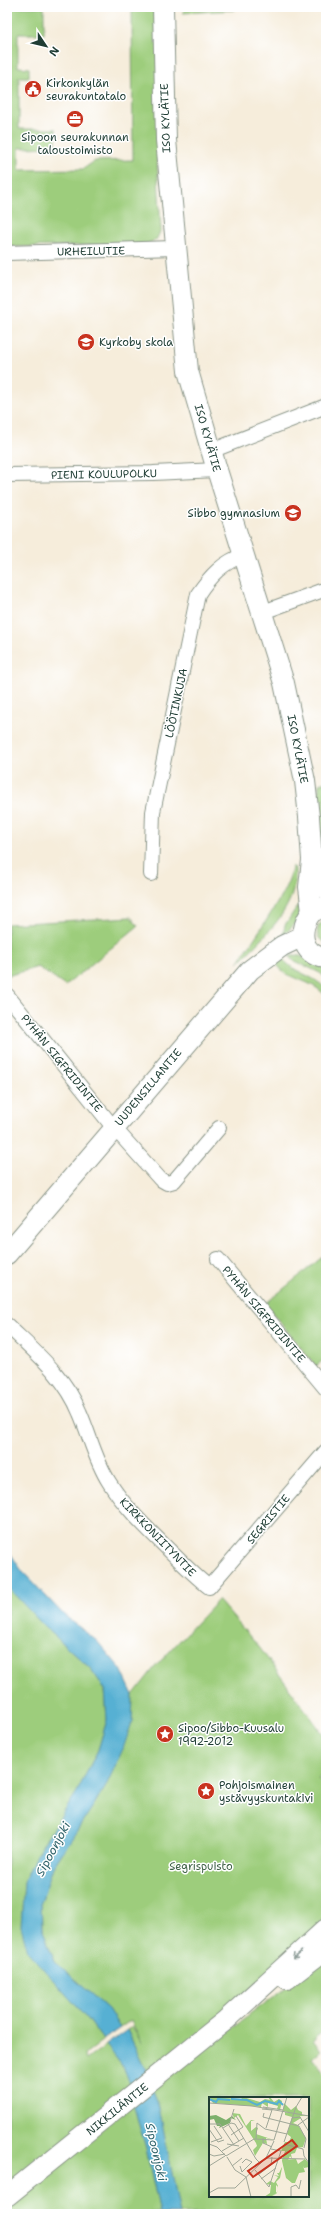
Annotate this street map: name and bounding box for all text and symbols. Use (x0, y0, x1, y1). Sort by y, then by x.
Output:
north arrow (26, 26, 66, 66)
text: N (45, 44, 62, 60)
place label: Kirkonkylän seurakuntatalo (46, 76, 127, 104)
public building icon: Kirkonkylän seurakuntatalo (23, 79, 43, 99)
street label: ISO KYLÄTIE (157, 83, 174, 153)
office icon: Sipoon seurakunnan taloustoimisto (65, 109, 85, 129)
place label: Sipoon seurakunnan taloustoimisto (21, 130, 129, 158)
street label: URHEILUTIE (57, 243, 125, 260)
school or university icon: Kyrkoby skola (76, 332, 96, 352)
place label: Kyrkoby skola (99, 335, 173, 350)
street label: ISO KYLÄTIE (191, 403, 224, 474)
street label: PIENI KOULUPOLKU (51, 466, 157, 483)
school or university icon: Sibbo gymnasium (283, 503, 303, 523)
place label: Sibbo gymnasium (188, 506, 281, 521)
street label: LÖÖTINKUJA (162, 667, 191, 739)
street label: ISO KYLÄTIE (283, 713, 312, 785)
street label: PYHÄN SIGFRIDINTIE (17, 1011, 106, 1115)
street label: UUDENSILLANTIE (112, 1045, 185, 1129)
street label: PYHÄN SIGFRIDINTIE (219, 1263, 309, 1366)
street label: SEGRISTIE (243, 1491, 294, 1547)
street label: KIRKKONIITYNTIE (116, 1495, 199, 1580)
place label: Sipoo/Sibbo-Kuusalu 1992-2012 (178, 1721, 284, 1749)
place icon: Sipoo/Sibbo-Kuusalu 1992-2012 (155, 1724, 175, 1744)
place label: Pohjoismainen ystävyyskuntakivi (219, 1778, 313, 1806)
place icon: Pohjoismainen ystävyyskuntakivi (196, 1781, 216, 1801)
water label: Sipoonjoki (32, 1818, 74, 1879)
park label: Segrispuisto (169, 1859, 233, 1874)
one-way arrow (292, 1950, 302, 1960)
street label: NIKKILÄNTIE (83, 2080, 152, 2139)
inset map (209, 2097, 309, 2197)
water label: Sipoonjoki (142, 2121, 171, 2183)

